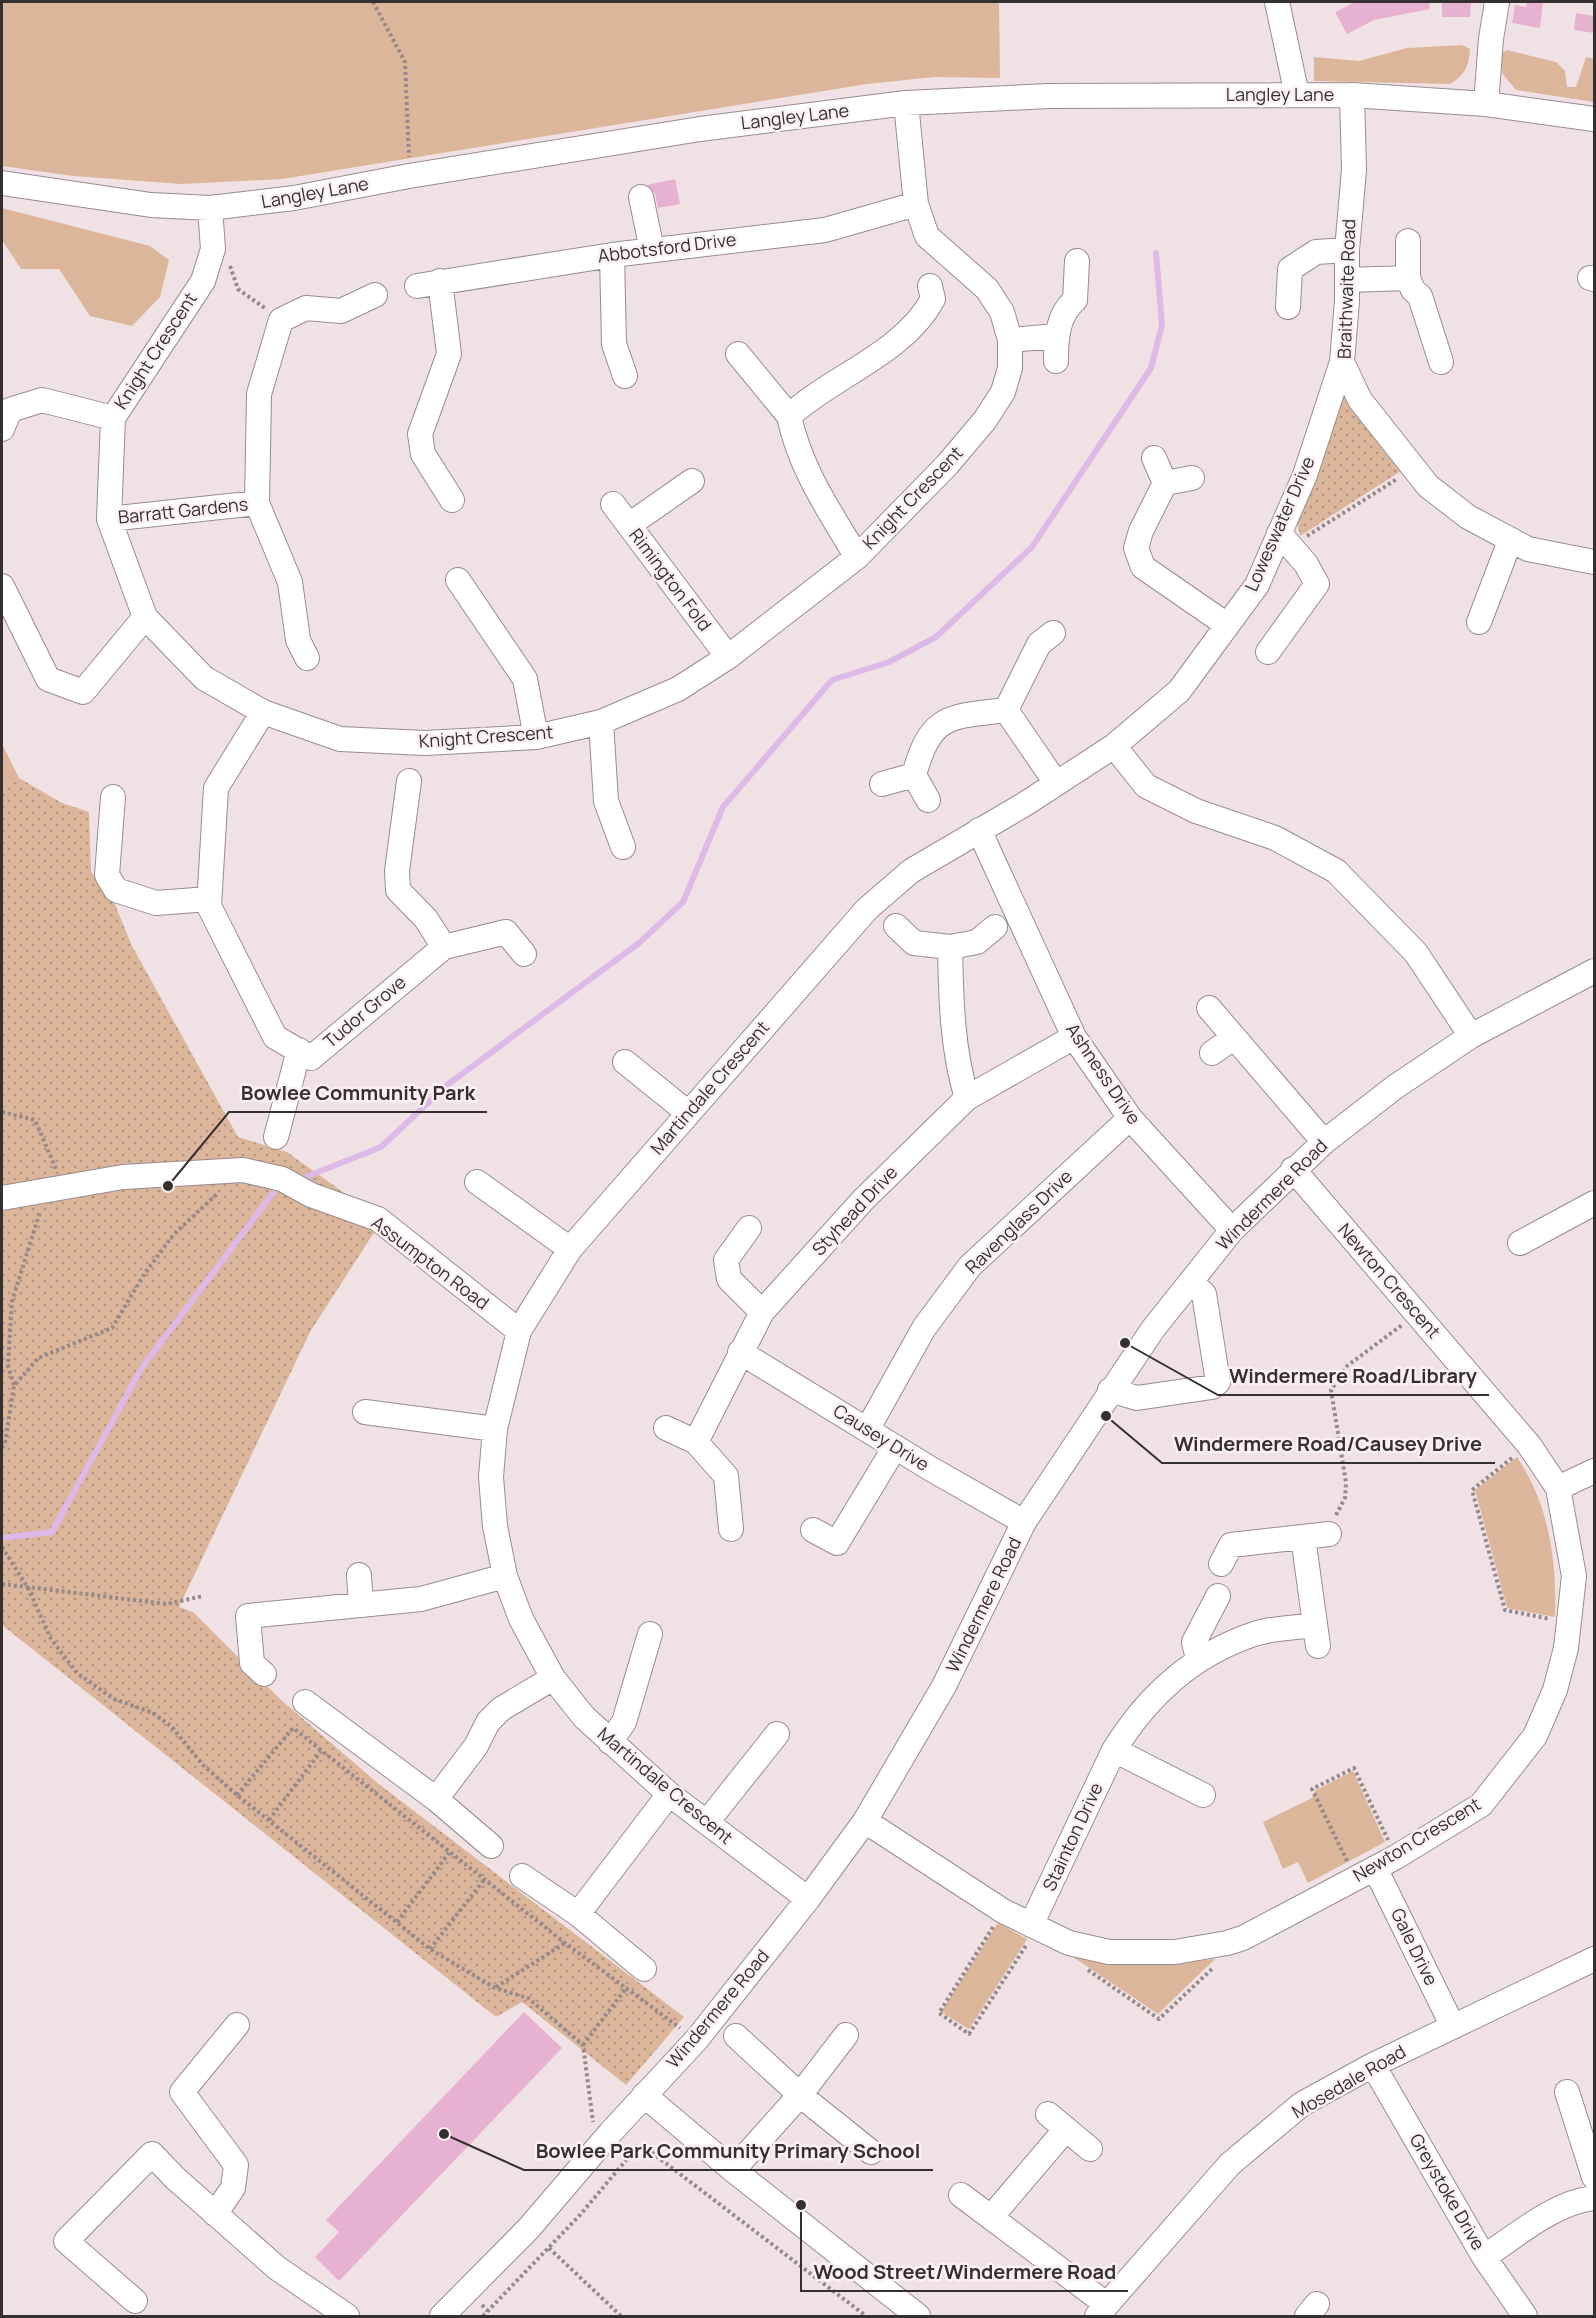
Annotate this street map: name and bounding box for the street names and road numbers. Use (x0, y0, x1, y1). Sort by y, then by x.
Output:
street label: Langley Lane (1226, 82, 1334, 106)
street label: Langley Lane (740, 97, 850, 135)
street label: Langley Lane (259, 171, 370, 213)
street label: Braithwaite Road (1332, 218, 1360, 360)
street label: Abbotsford Drive (596, 227, 738, 267)
street label: Knight Crescent (108, 287, 202, 413)
street label: Knight Crescent (857, 441, 968, 554)
street label: Loweswater Drive (1239, 452, 1320, 595)
street label: Barratt Gardens (117, 491, 249, 529)
street label: Rimington Fold (624, 523, 717, 636)
street label: Knight Crescent (418, 719, 554, 753)
street label: Tudor Grove (318, 970, 411, 1053)
street label: Martindale Crescent (645, 1015, 774, 1159)
street label: Ashness Drive (1061, 1018, 1147, 1129)
street label: Windermere Road (1211, 1134, 1332, 1255)
street label: Styhead Drive (806, 1160, 902, 1261)
street label: Ravenglass Drive (960, 1164, 1077, 1279)
street label: Assumpton Road (367, 1210, 494, 1314)
street label: Newton Crescent (1333, 1218, 1446, 1343)
street label: Causey Drive (829, 1398, 934, 1476)
street label: Windermere Road (940, 1533, 1026, 1676)
street label: Martindale Crescent (593, 1722, 738, 1849)
street label: Stainton Drive (1036, 1778, 1108, 1895)
street label: Newton Crescent (1348, 1791, 1485, 1887)
street label: Gale Drive (1386, 1904, 1444, 1989)
street label: Windermere Road (661, 1944, 774, 2073)
street label: Mosedale Road (1287, 2039, 1410, 2123)
street label: Greystoke Drive (1405, 2129, 1491, 2254)

